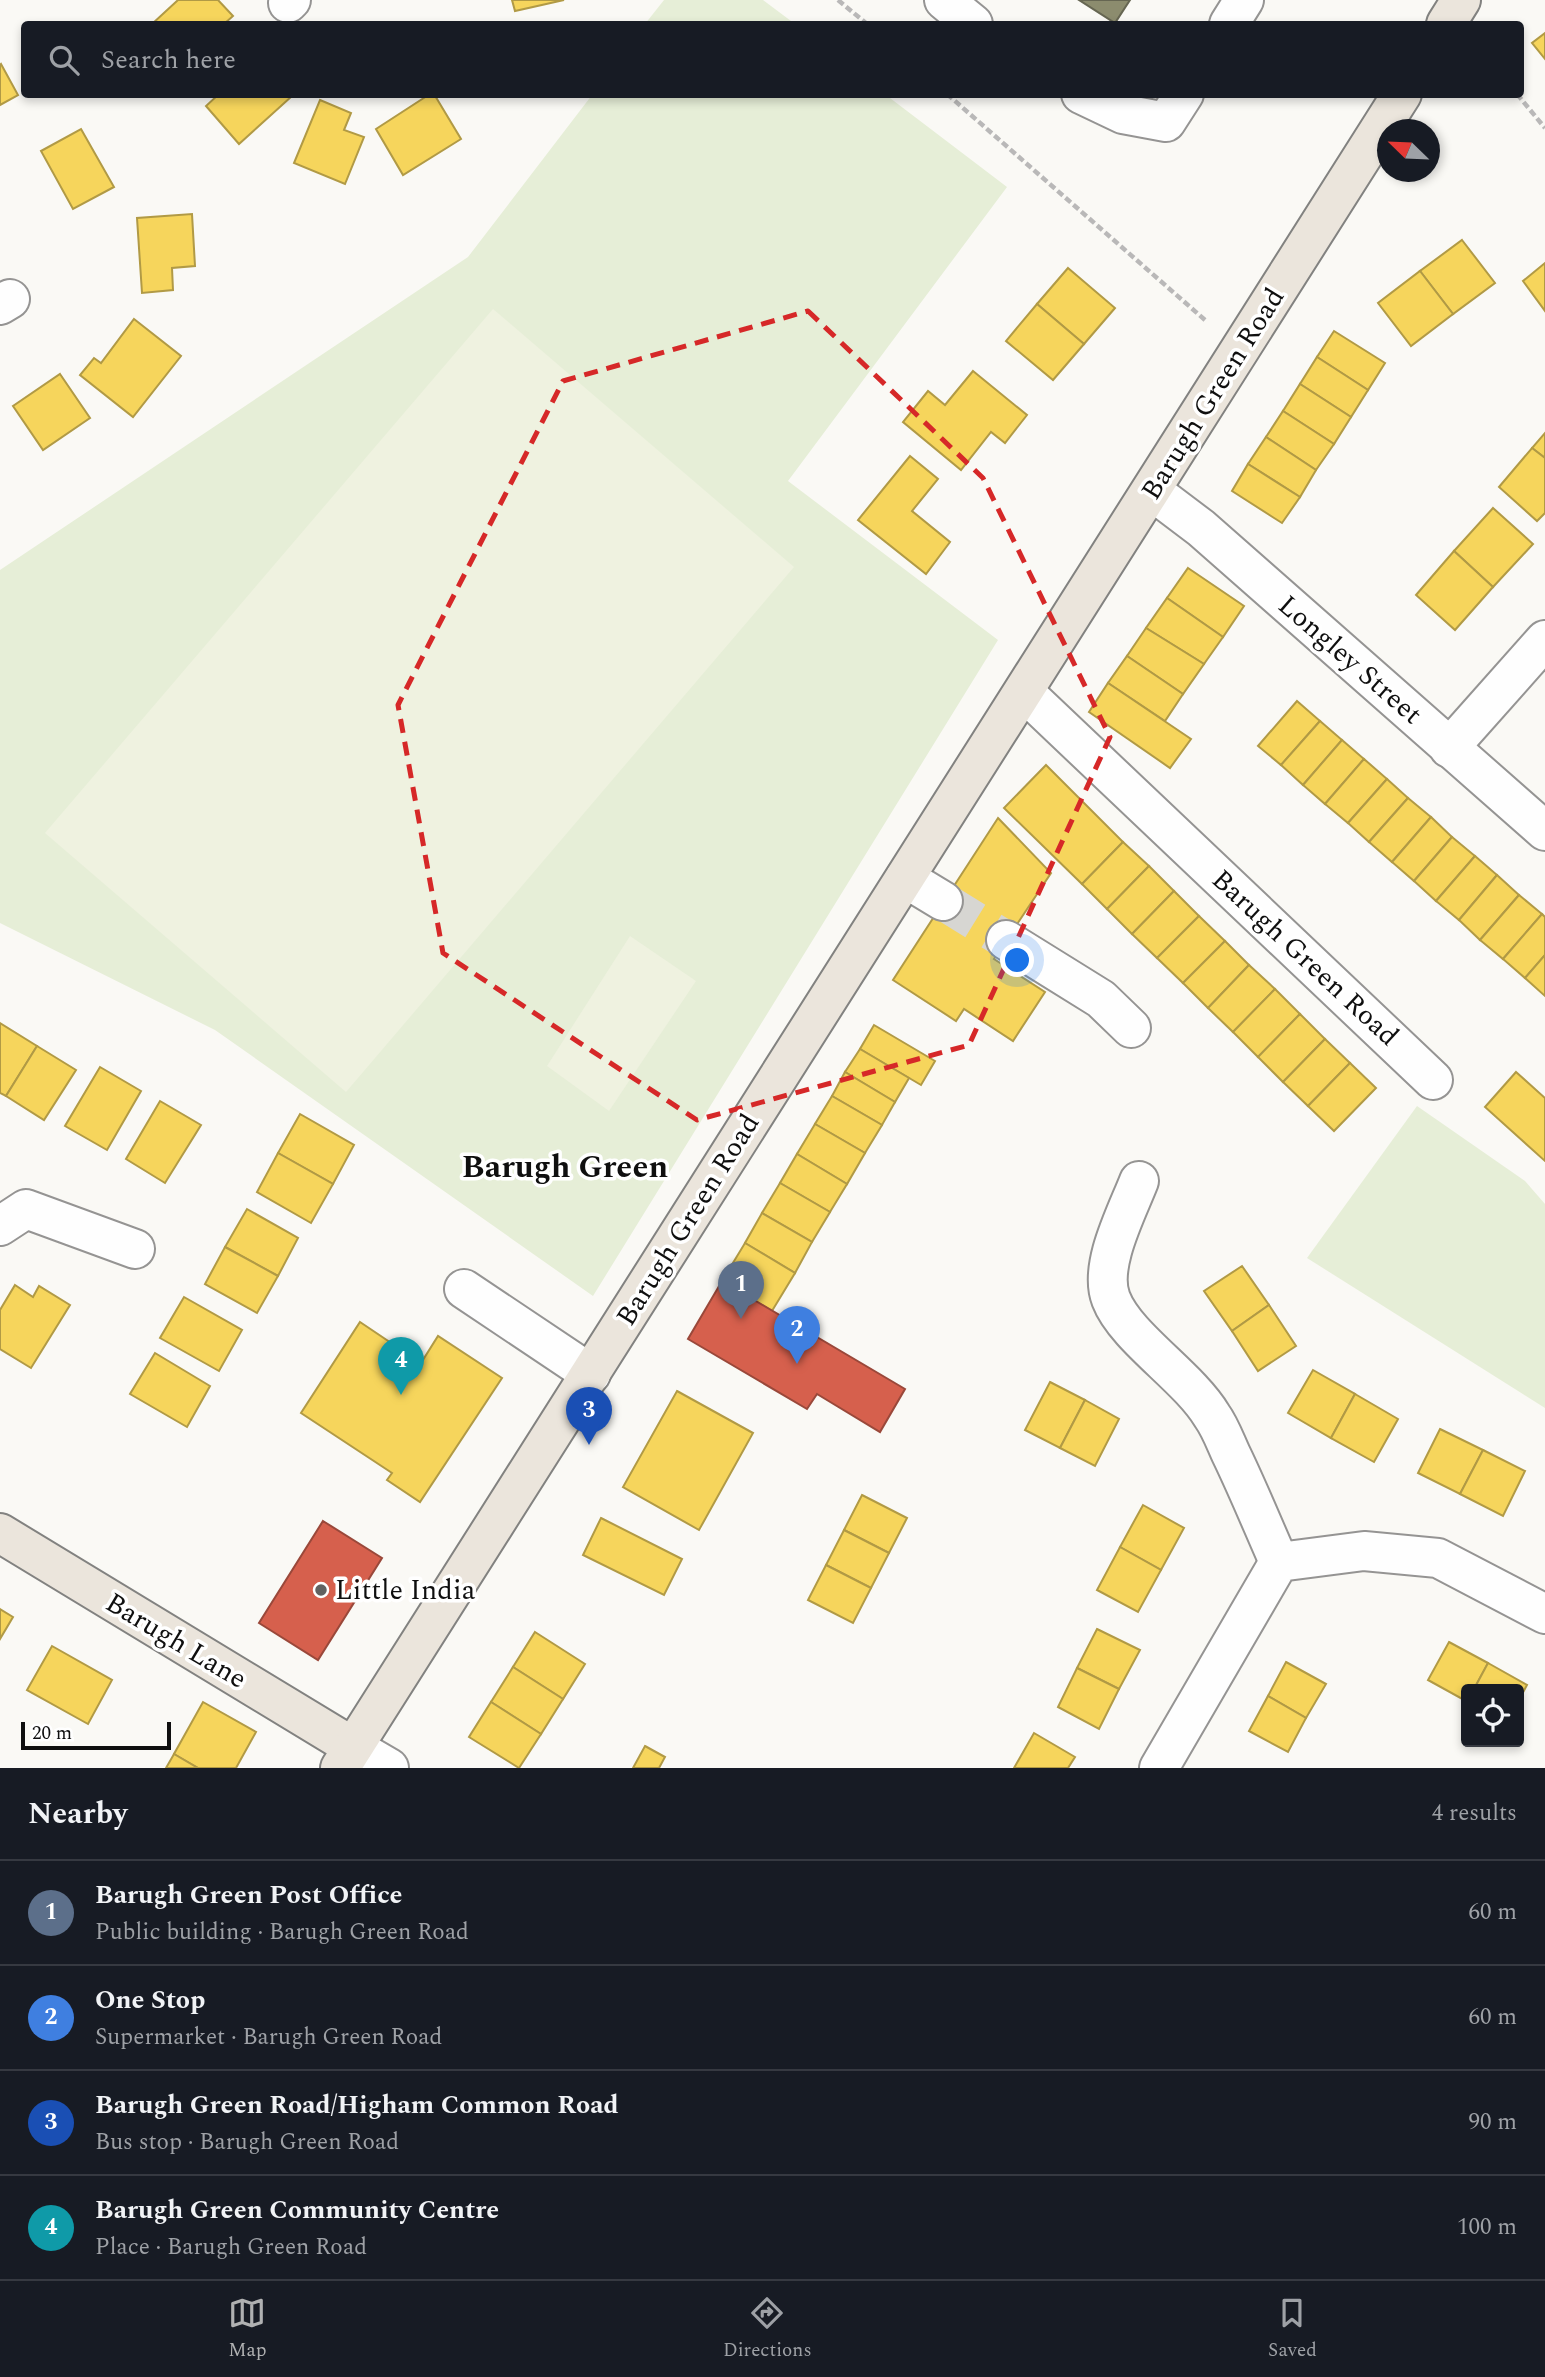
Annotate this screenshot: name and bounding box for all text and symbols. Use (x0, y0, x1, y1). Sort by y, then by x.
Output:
search box (21, 21, 1524, 98)
text: Search here (101, 40, 236, 80)
icon: search (45, 41, 83, 79)
north arrow (1377, 119, 1440, 182)
street label: Barugh Green Road (1130, 279, 1296, 509)
street label: Longley Street (1268, 585, 1432, 735)
street label: Barugh Green Road (1201, 859, 1409, 1057)
your location (1000, 943, 1034, 977)
street label: Barugh Green Road (605, 1105, 771, 1335)
district label: Barugh Green (462, 1143, 668, 1192)
pin: 1 (718, 1261, 764, 1319)
pin: 2 (774, 1306, 820, 1364)
pin: 4 (378, 1337, 424, 1395)
pin: 3 (566, 1387, 612, 1445)
place label: Little India (335, 1569, 476, 1612)
street label: Barugh Lane (97, 1582, 255, 1700)
marker: Little India (313, 1582, 329, 1598)
map controls (1461, 1684, 1524, 1747)
button: locate (1461, 1684, 1524, 1747)
scale bar (21, 1719, 172, 1751)
text: 20 m (32, 1719, 72, 1748)
text: Nearby (28, 1791, 127, 1837)
text: 4 results (1432, 1796, 1517, 1831)
text: Barugh Green Post Office (95, 1875, 403, 1915)
text: 1 (45, 1895, 57, 1930)
text: 60 m (1468, 1895, 1517, 1930)
text: Public building · Barugh Green Road (95, 1915, 469, 1950)
text: One Stop (95, 1980, 205, 2020)
text: 2 (45, 2000, 57, 2035)
text: 60 m (1468, 2000, 1517, 2035)
text: Supermarket · Barugh Green Road (95, 2020, 442, 2055)
text: Barugh Green Road/Higham Common Road (95, 2085, 619, 2125)
text: 3 (45, 2105, 57, 2140)
text: 90 m (1468, 2105, 1517, 2140)
text: Bus stop · Barugh Green Road (95, 2125, 399, 2160)
text: Barugh Green Community Centre (95, 2190, 499, 2230)
text: 4 (45, 2210, 57, 2245)
text: 100 m (1457, 2210, 1517, 2245)
text: Place · Barugh Green Road (95, 2230, 367, 2265)
tab: Map (228, 2294, 267, 2365)
tab: Directions (723, 2294, 812, 2365)
tab: Saved (1268, 2294, 1317, 2365)

